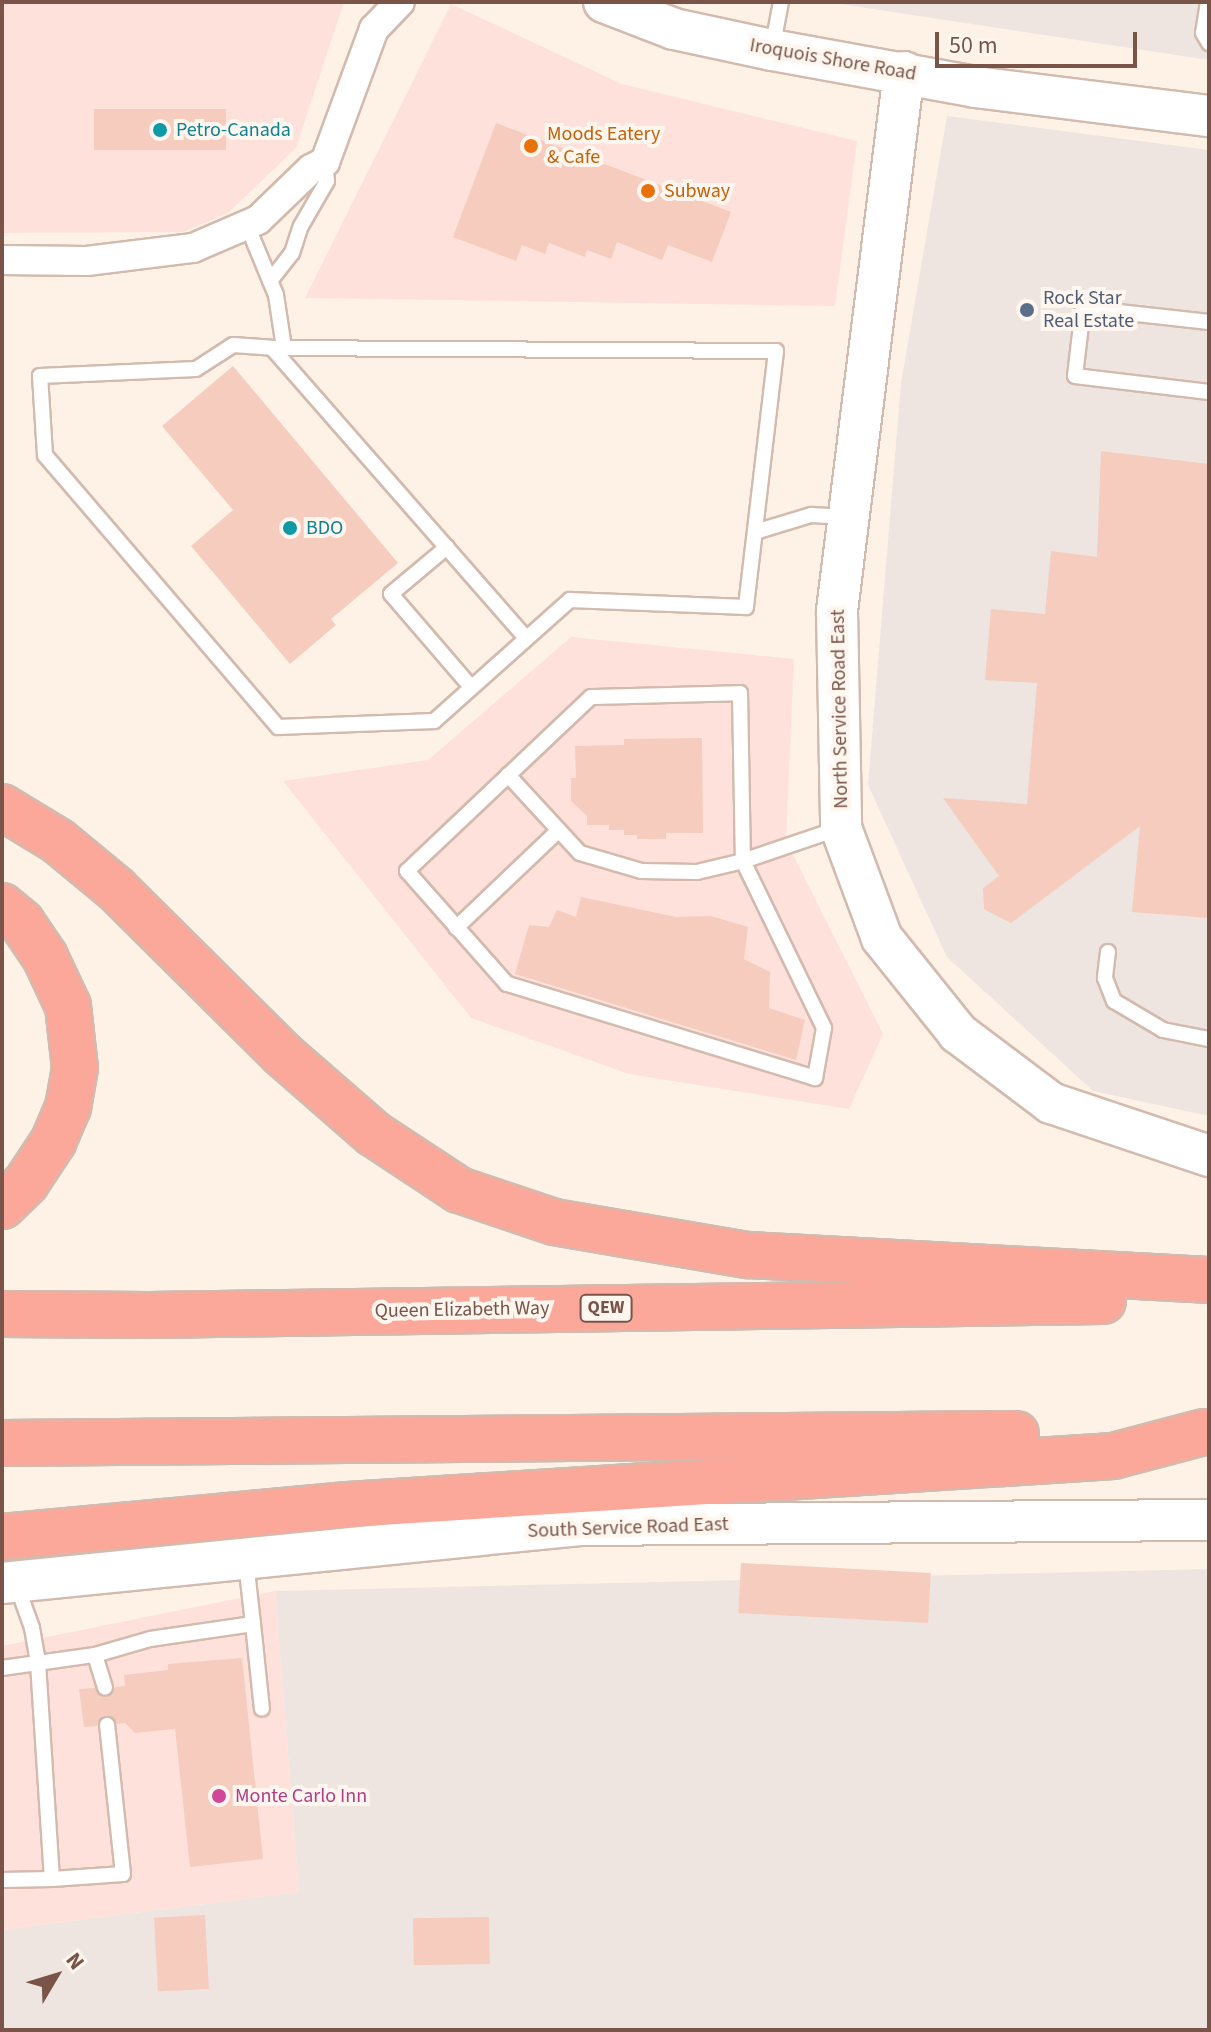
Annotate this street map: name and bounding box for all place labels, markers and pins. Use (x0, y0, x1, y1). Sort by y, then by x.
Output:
place label: Petro-Canada (176, 118, 291, 142)
marker: Petro-Canada (151, 121, 169, 139)
place label: Moods Eatery & Cafe (547, 122, 660, 169)
marker: Moods Eatery & Cafe (522, 137, 540, 155)
place label: Subway (664, 179, 730, 203)
marker: Subway (639, 182, 657, 200)
place label: Rock Star Real Estate (1043, 286, 1134, 333)
marker: Rock Star Real Estate (1018, 301, 1036, 319)
place label: BDO (306, 516, 343, 540)
marker: BDO (281, 519, 299, 537)
place label: Monte Carlo Inn (235, 1784, 367, 1808)
marker: Monte Carlo Inn (210, 1787, 228, 1805)

